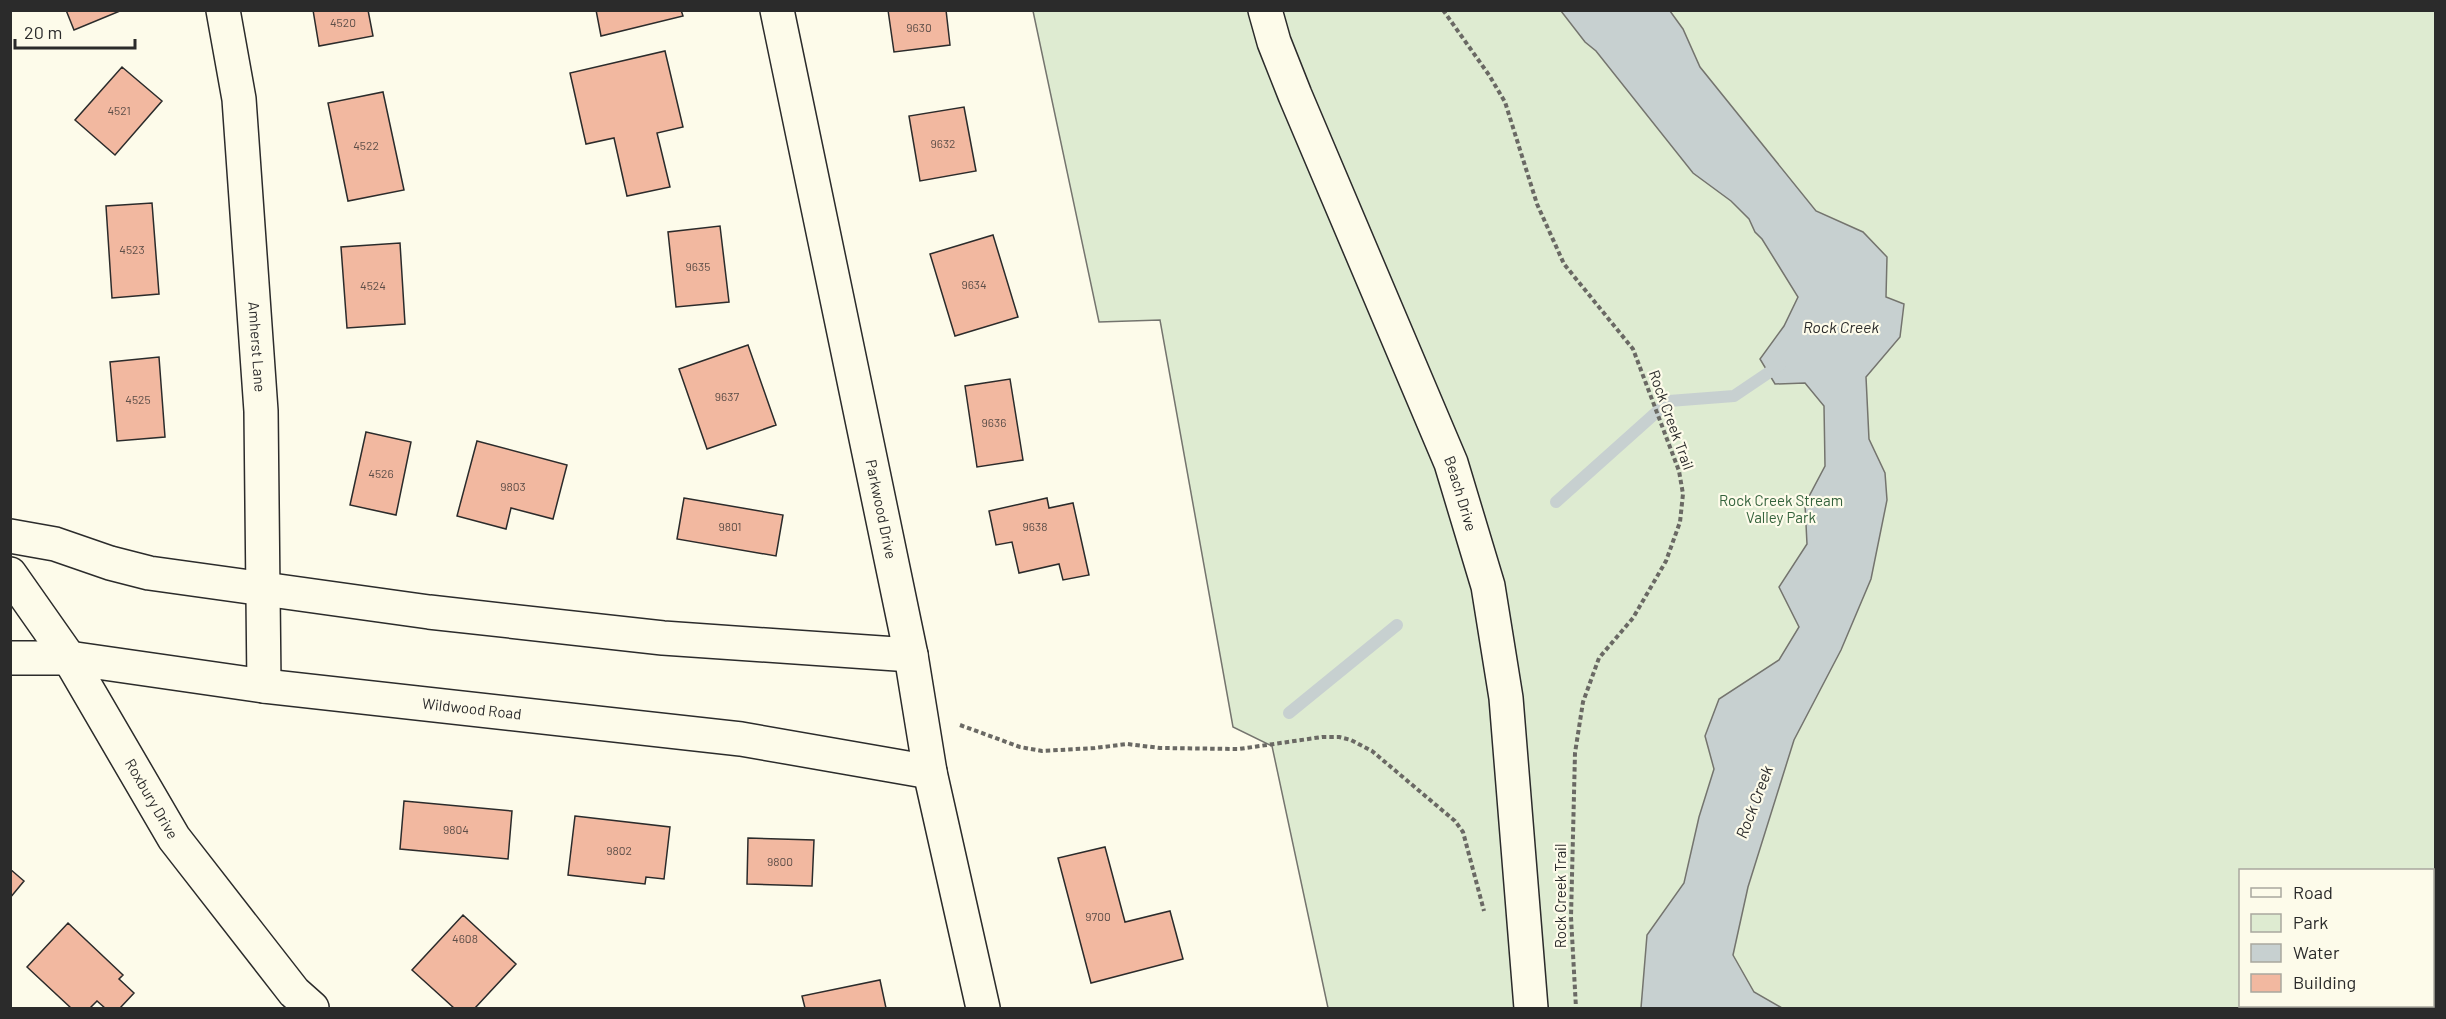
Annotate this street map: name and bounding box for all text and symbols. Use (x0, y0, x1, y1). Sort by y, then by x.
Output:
scale bar (15, 12, 135, 50)
house number: 4520 (330, 15, 356, 29)
house number: 9630 (906, 20, 932, 34)
text: 20 m (24, 21, 62, 43)
house number: 4521 (107, 103, 131, 117)
house number: 9632 (930, 136, 956, 150)
house number: 4522 (353, 138, 379, 152)
house number: 4523 (119, 242, 145, 256)
house number: 9635 (686, 259, 710, 273)
house number: 9634 (961, 277, 987, 291)
house number: 4524 (360, 278, 386, 292)
street label: Amherst Lane (245, 301, 270, 393)
water label: Rock Creek (1803, 317, 1879, 336)
street label: Rock Creek Trail (1646, 367, 1698, 472)
house number: 9637 (715, 389, 739, 403)
house number: 4525 (125, 392, 151, 406)
house number: 9636 (982, 415, 1006, 429)
street label: Beach Drive (1441, 453, 1481, 533)
street label: Parkwood Drive (863, 458, 901, 560)
house number: 4526 (368, 466, 394, 480)
house number: 9803 (500, 479, 526, 493)
park label: Rock Creek Stream Valley Park (1719, 491, 1843, 526)
house number: 9801 (718, 519, 742, 533)
house number: 9638 (1023, 519, 1047, 533)
street label: Wildwood Road (421, 694, 523, 723)
street label: Roxbury Drive (122, 755, 183, 842)
water label: Rock Creek (1731, 763, 1776, 841)
house number: 9804 (443, 822, 469, 836)
house number: 9802 (606, 843, 632, 857)
street label: Rock Creek Trail (1551, 844, 1569, 948)
house number: 9800 (767, 854, 793, 868)
legend (2239, 869, 2434, 1007)
text: Road (2293, 881, 2333, 903)
house number: 9700 (1085, 909, 1111, 923)
text: Park (2293, 911, 2328, 933)
house number: 4608 (452, 931, 478, 945)
text: Water (2293, 941, 2340, 963)
text: Building (2293, 971, 2356, 993)

